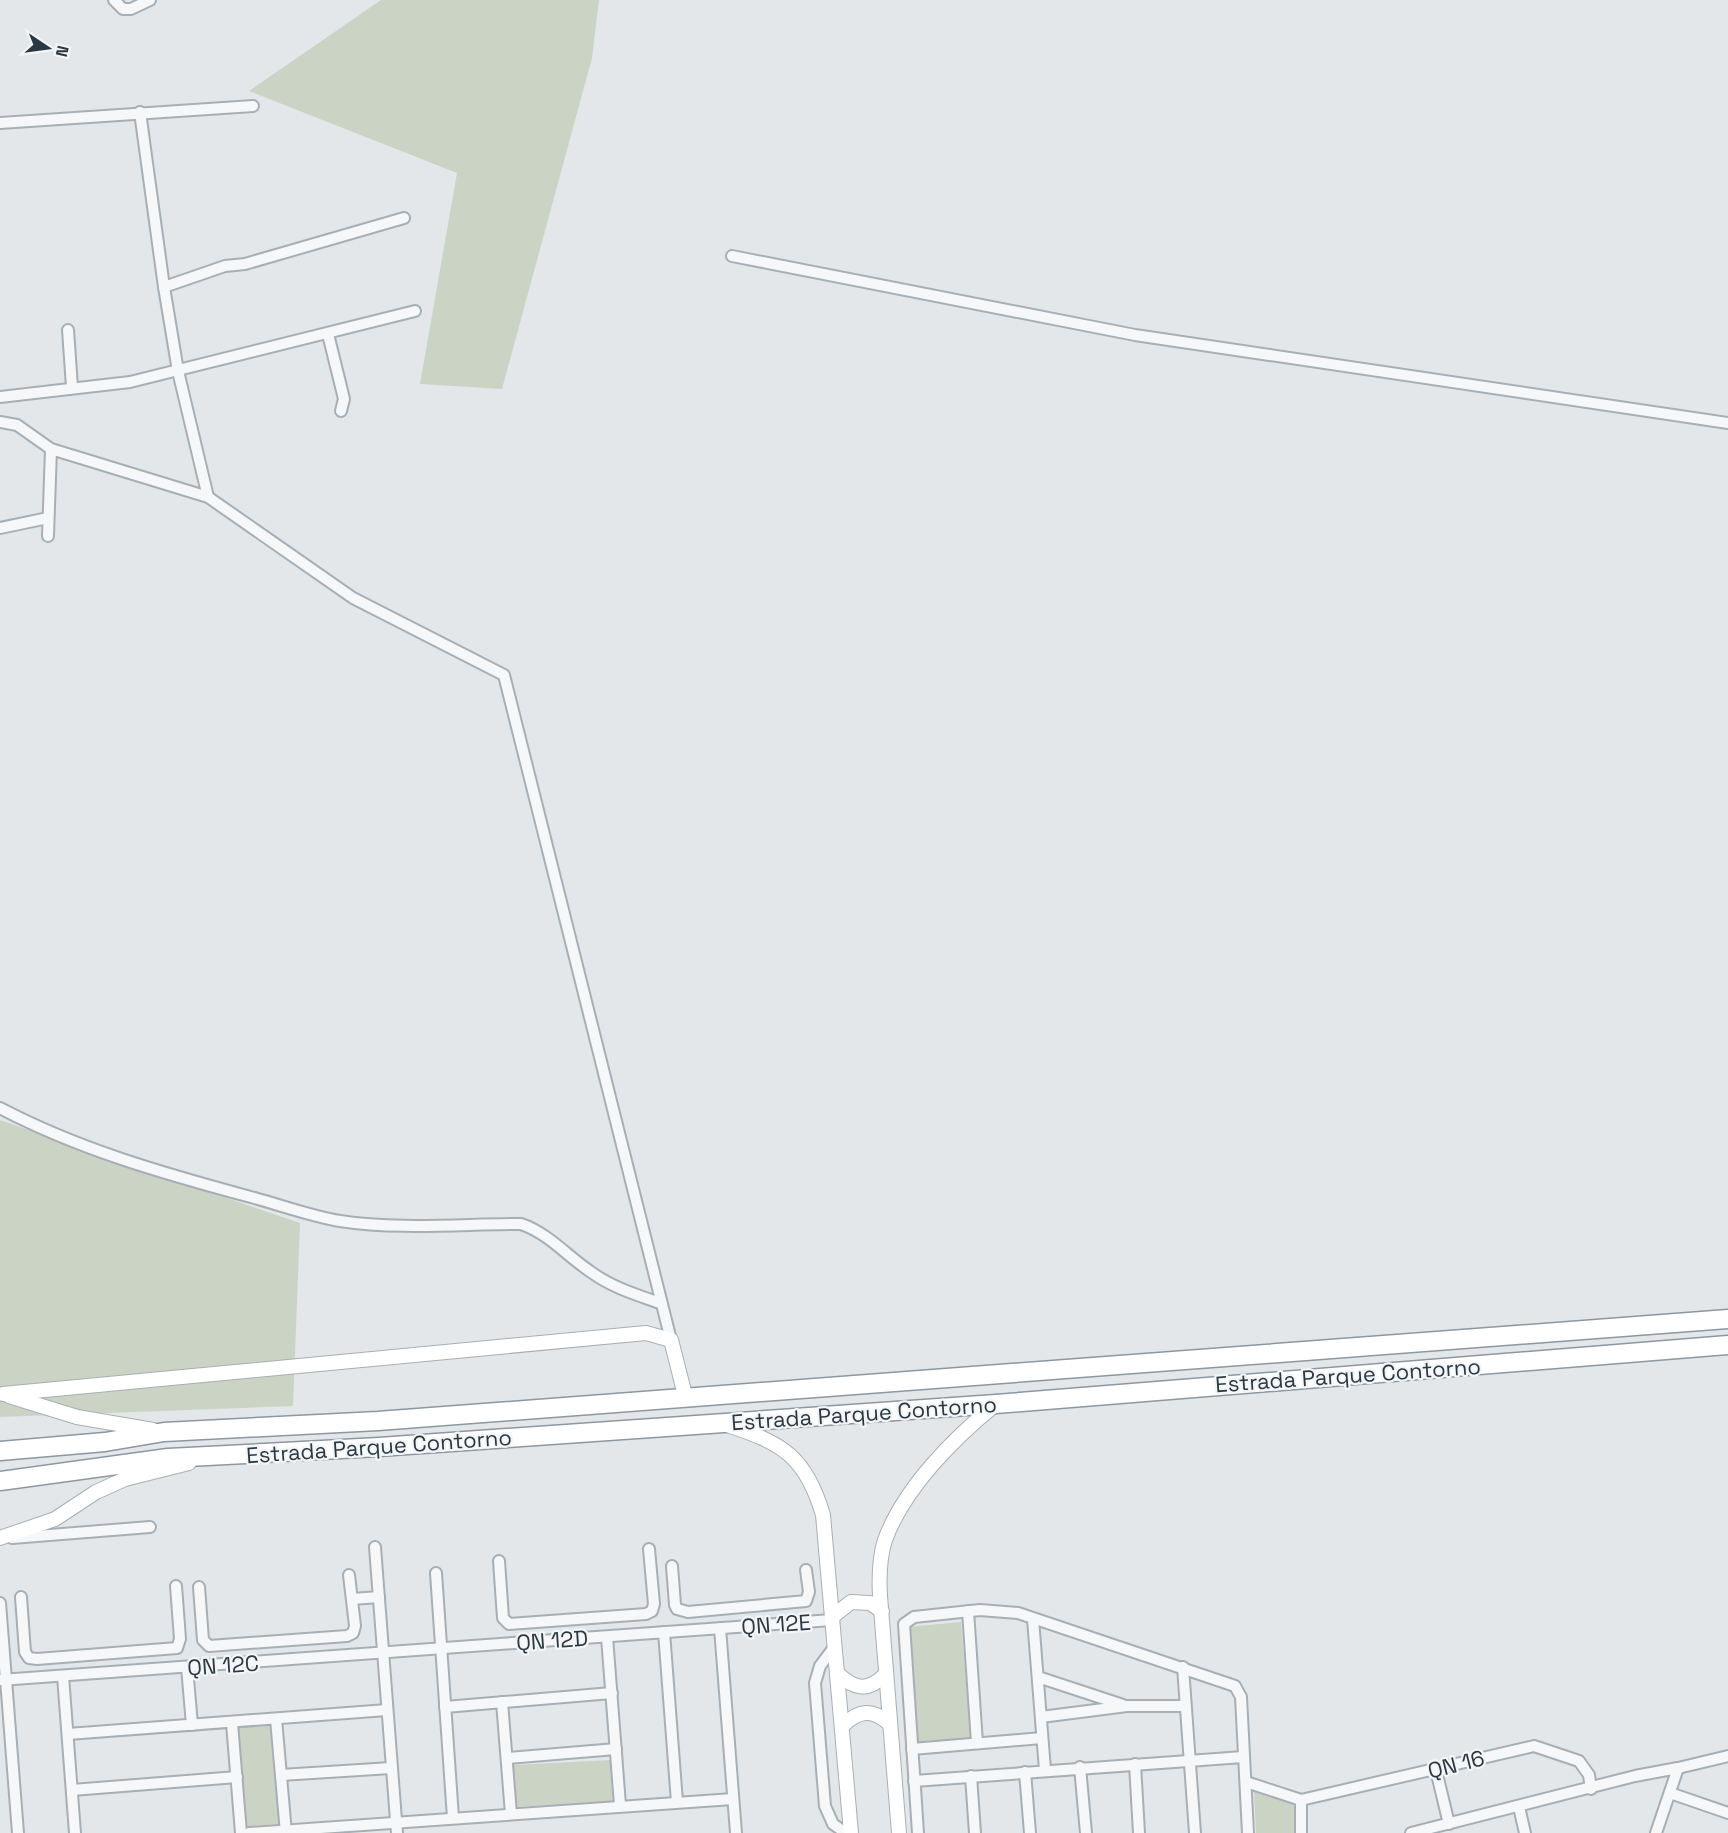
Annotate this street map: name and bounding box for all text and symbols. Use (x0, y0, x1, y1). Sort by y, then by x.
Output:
north arrow (18, 18, 78, 78)
text: N (51, 44, 74, 59)
street label: Estrada Parque Contorno (1214, 1352, 1482, 1398)
street label: Estrada Parque Contorno (730, 1390, 998, 1436)
street label: Estrada Parque Contorno (245, 1423, 513, 1469)
street label: QN 12E (740, 1608, 812, 1640)
street label: QN 12D (515, 1624, 589, 1656)
street label: QN 12C (186, 1649, 260, 1681)
street label: QN 16 (1425, 1743, 1487, 1785)

